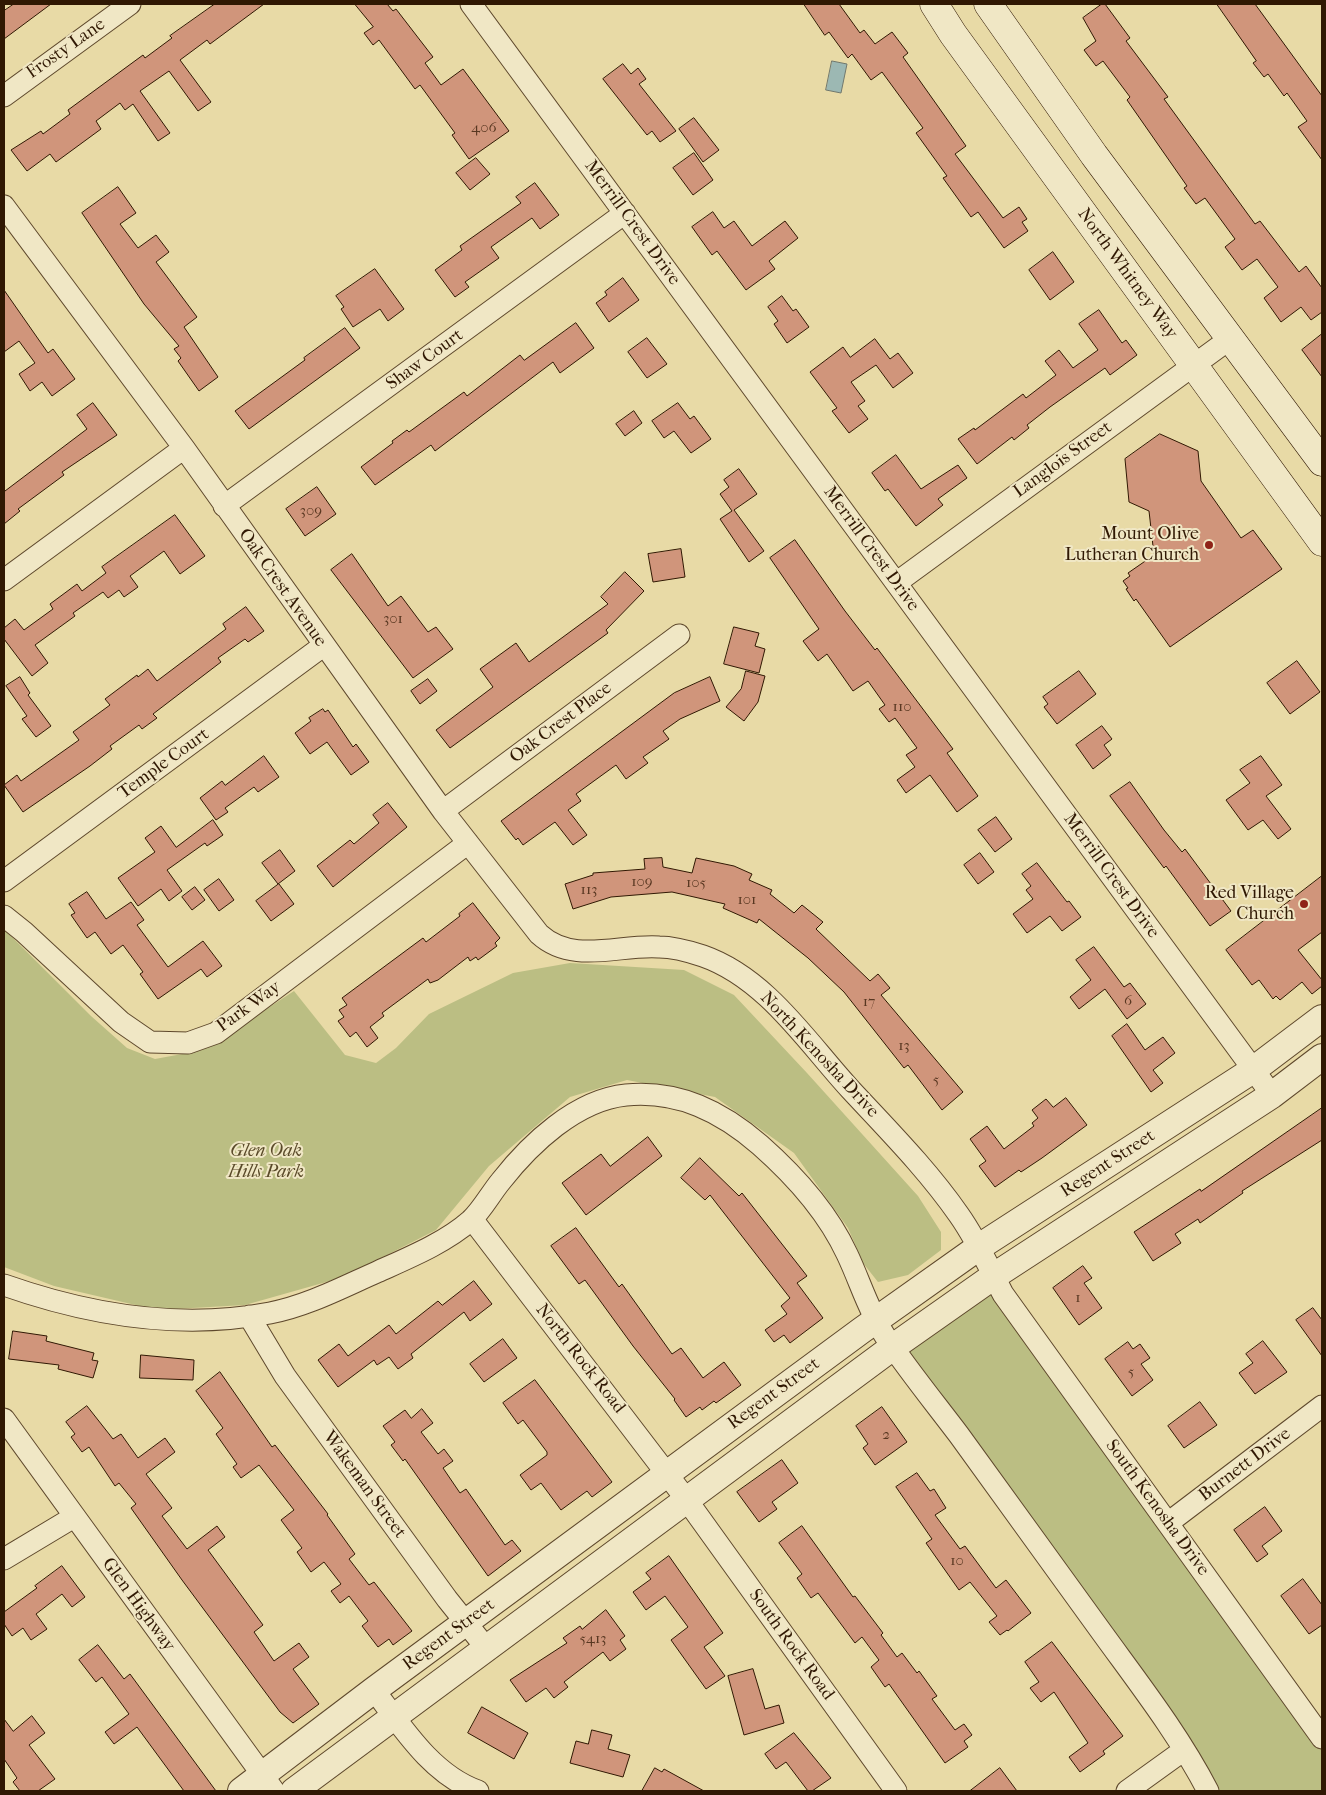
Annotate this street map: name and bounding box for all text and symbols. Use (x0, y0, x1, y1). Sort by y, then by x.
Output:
street label: Frosty Lane (22, 14, 110, 84)
house number: 406 (471, 119, 497, 137)
street label: Merrill Crest Drive (579, 156, 685, 290)
street label: North Whitney Way (1072, 204, 1182, 344)
street label: Shaw Court (382, 325, 468, 395)
street label: Langlois Street (1010, 417, 1116, 503)
street label: Merrill Crest Drive (818, 482, 924, 616)
house number: 309 (300, 502, 322, 520)
place label: Mount Olive Lutheran Church (1065, 524, 1199, 566)
street label: Oak Crest Avenue (233, 525, 331, 651)
marker: Mount Olive Lutheran Church (1203, 539, 1215, 551)
house number: 301 (383, 610, 403, 628)
street label: Oak Crest Place (506, 678, 616, 768)
house number: 110 (893, 698, 911, 716)
street label: Temple Court (114, 724, 214, 804)
street label: Merrill Crest Drive (1058, 809, 1164, 943)
house number: 109 (631, 873, 653, 891)
house number: 105 (686, 874, 706, 892)
house number: 113 (581, 881, 597, 899)
place label: Red Village Church (1205, 883, 1294, 926)
house number: 101 (738, 891, 756, 909)
marker: Red Village Church (1298, 898, 1310, 910)
street label: Park Way (213, 977, 285, 1037)
street label: North Kenosha Drive (755, 987, 883, 1123)
house number: 6 (1124, 992, 1132, 1010)
house number: 17 (863, 993, 875, 1011)
house number: 13 (898, 1037, 910, 1055)
house number: 5 (933, 1071, 939, 1089)
street label: Regent Street (1057, 1125, 1159, 1203)
park label: Glen Oak Hills Park (228, 1141, 304, 1184)
house number: 1 (1075, 1289, 1081, 1307)
street label: North Rock Road (530, 1300, 630, 1418)
street label: Regent Street (724, 1353, 824, 1435)
house number: 5 (1128, 1363, 1134, 1381)
street label: Burnett Drive (1195, 1423, 1295, 1507)
house number: 2 (882, 1426, 890, 1444)
street label: Wakeman Street (318, 1427, 410, 1543)
street label: South Kenosha Drive (1100, 1436, 1214, 1580)
house number: 10 (950, 1552, 964, 1570)
street label: Glen Highway (97, 1554, 179, 1656)
street label: South Rock Road (744, 1585, 838, 1705)
street label: Regent Street (399, 1594, 499, 1676)
house number: 5413 (580, 1630, 606, 1648)

